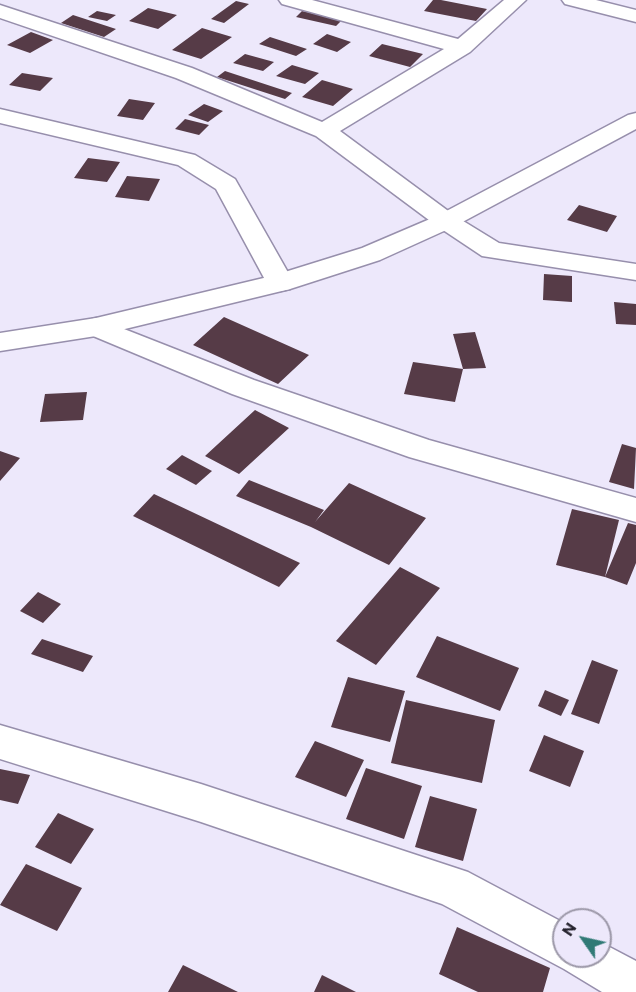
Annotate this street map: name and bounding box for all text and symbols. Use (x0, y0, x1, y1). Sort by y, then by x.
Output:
north arrow (552, 908, 612, 968)
text: N (557, 918, 580, 939)

